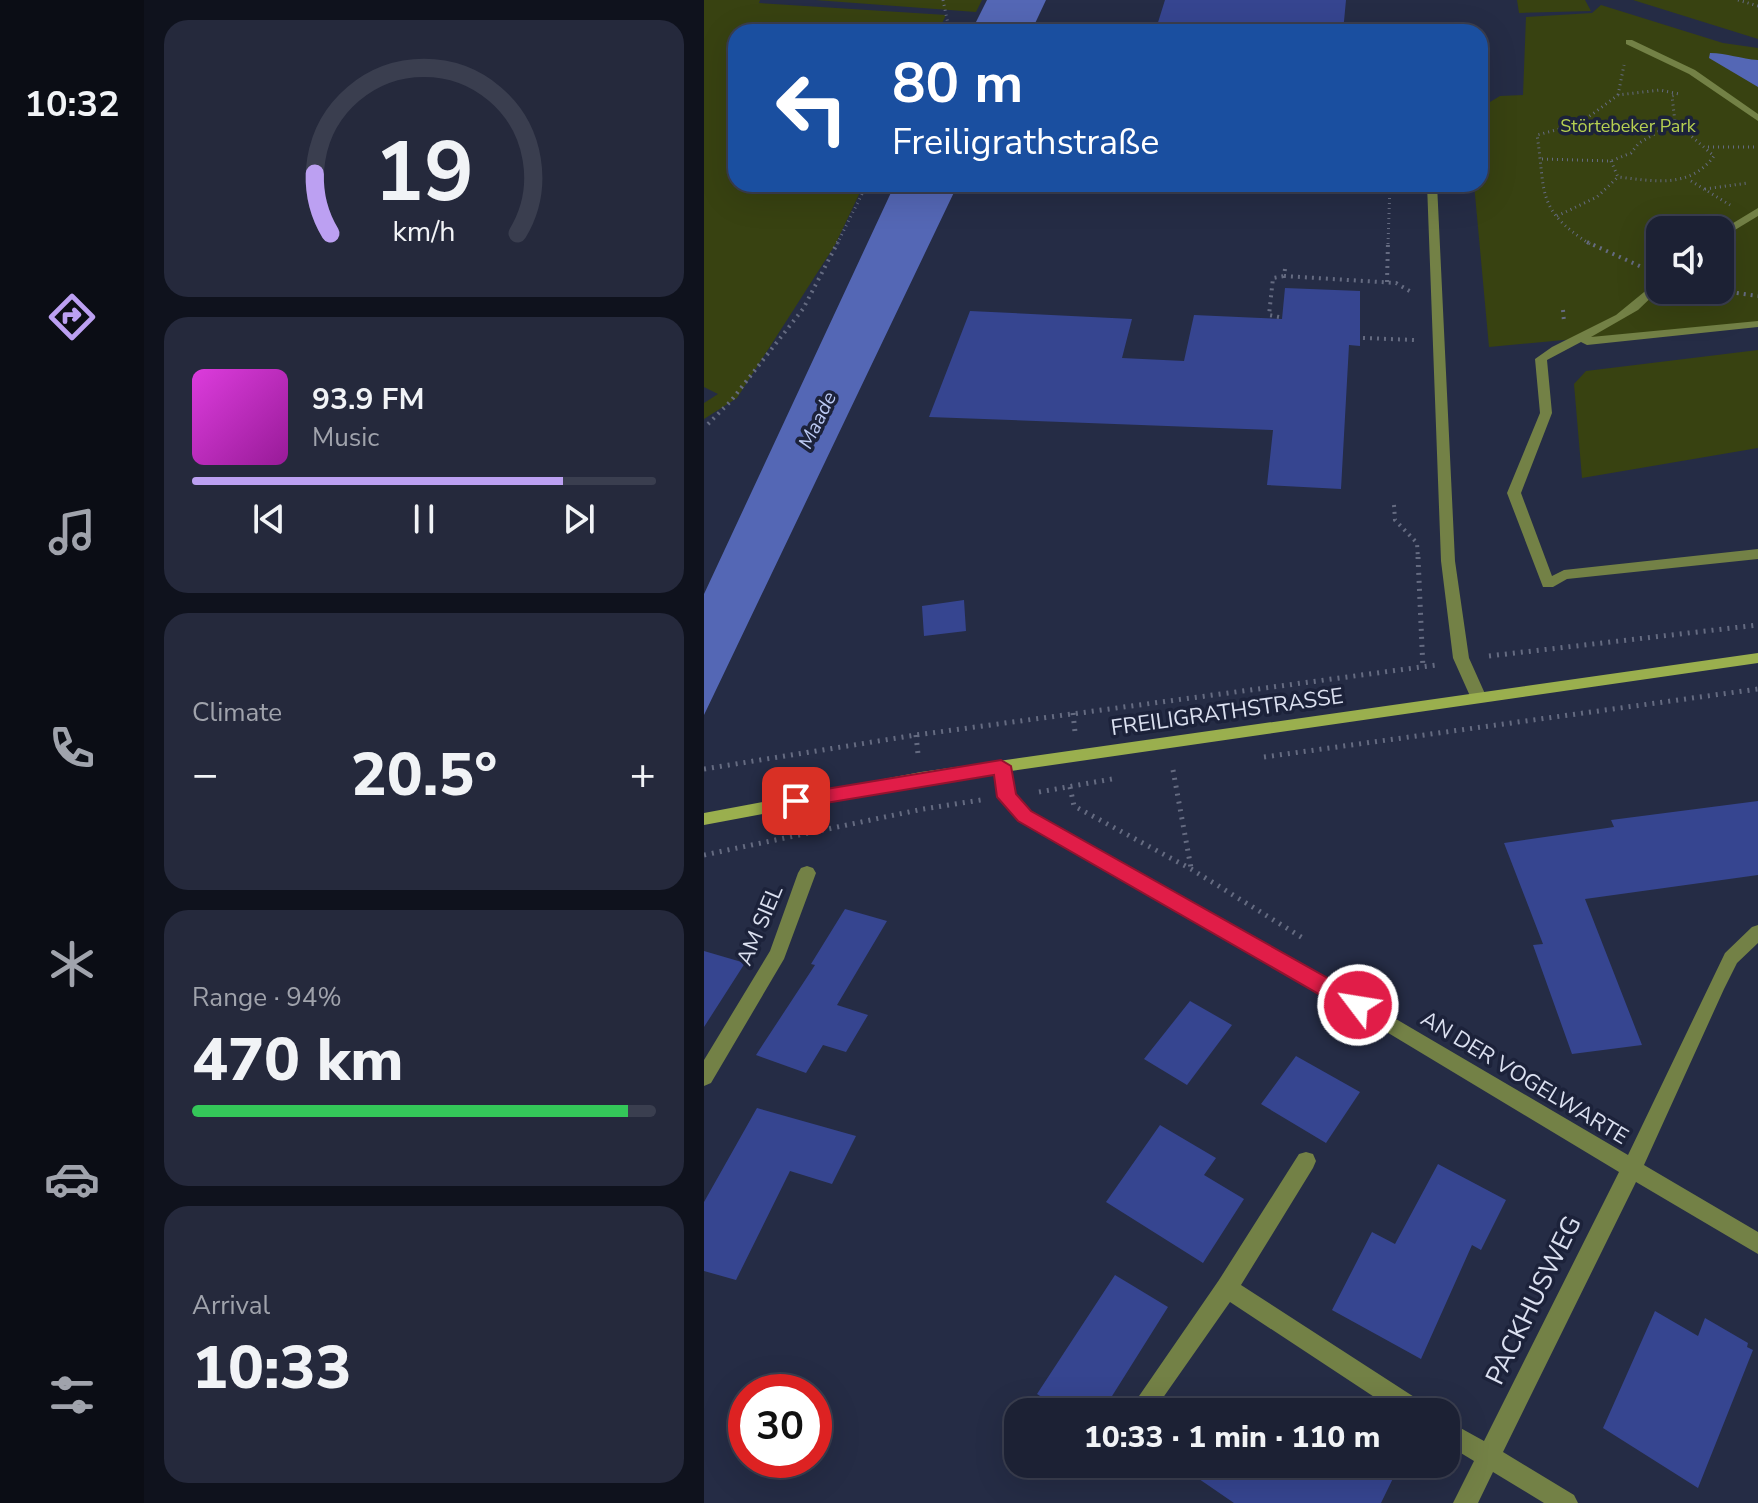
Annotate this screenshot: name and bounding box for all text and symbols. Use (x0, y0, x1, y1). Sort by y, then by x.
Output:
text: 80 m (892, 45, 1023, 122)
icon: left (760, 56, 864, 160)
text: 10:32 (24, 80, 120, 129)
park label: Störtebeker Park (1560, 114, 1697, 138)
text: 19 (374, 116, 474, 229)
text: Freiligrathstraße (892, 118, 1159, 167)
text: km/h (393, 212, 455, 251)
map controls (1646, 216, 1734, 304)
button: sound (1646, 216, 1734, 304)
icon: directions (44, 289, 100, 345)
text: 93.9 FM (312, 379, 424, 420)
water label: Maade (792, 387, 843, 453)
text: Music (312, 420, 379, 455)
icon: previous (247, 497, 291, 541)
icon: pause (402, 497, 446, 541)
icon: next (557, 497, 601, 541)
icon: music (44, 504, 100, 560)
street label: FREILIGRATHSTRASSE (1109, 681, 1345, 743)
text: Climate (192, 695, 282, 730)
icon: phone (44, 720, 100, 776)
text: 20.5° (351, 734, 497, 816)
text: − (192, 745, 218, 805)
text: + (630, 745, 656, 805)
pin (762, 767, 830, 835)
icon: arrive (774, 779, 818, 823)
street label: AM SIEL (730, 881, 790, 970)
icon: climate (44, 936, 100, 992)
position arrow (1316, 963, 1400, 1047)
text: Range · 94% (192, 980, 342, 1015)
street label: AN DER VOGELWARTE (1415, 1004, 1634, 1152)
text: 470 km (192, 1019, 404, 1101)
icon: car (44, 1151, 100, 1207)
street label: PACKHUSWEG (1477, 1210, 1590, 1391)
text: Arrival (192, 1288, 270, 1323)
text: 10:33 (192, 1327, 352, 1409)
icon: filters (44, 1367, 100, 1423)
speed limit sign: 30 (728, 1374, 832, 1478)
text: 10:33 · 1 min · 110 m (1084, 1417, 1380, 1458)

